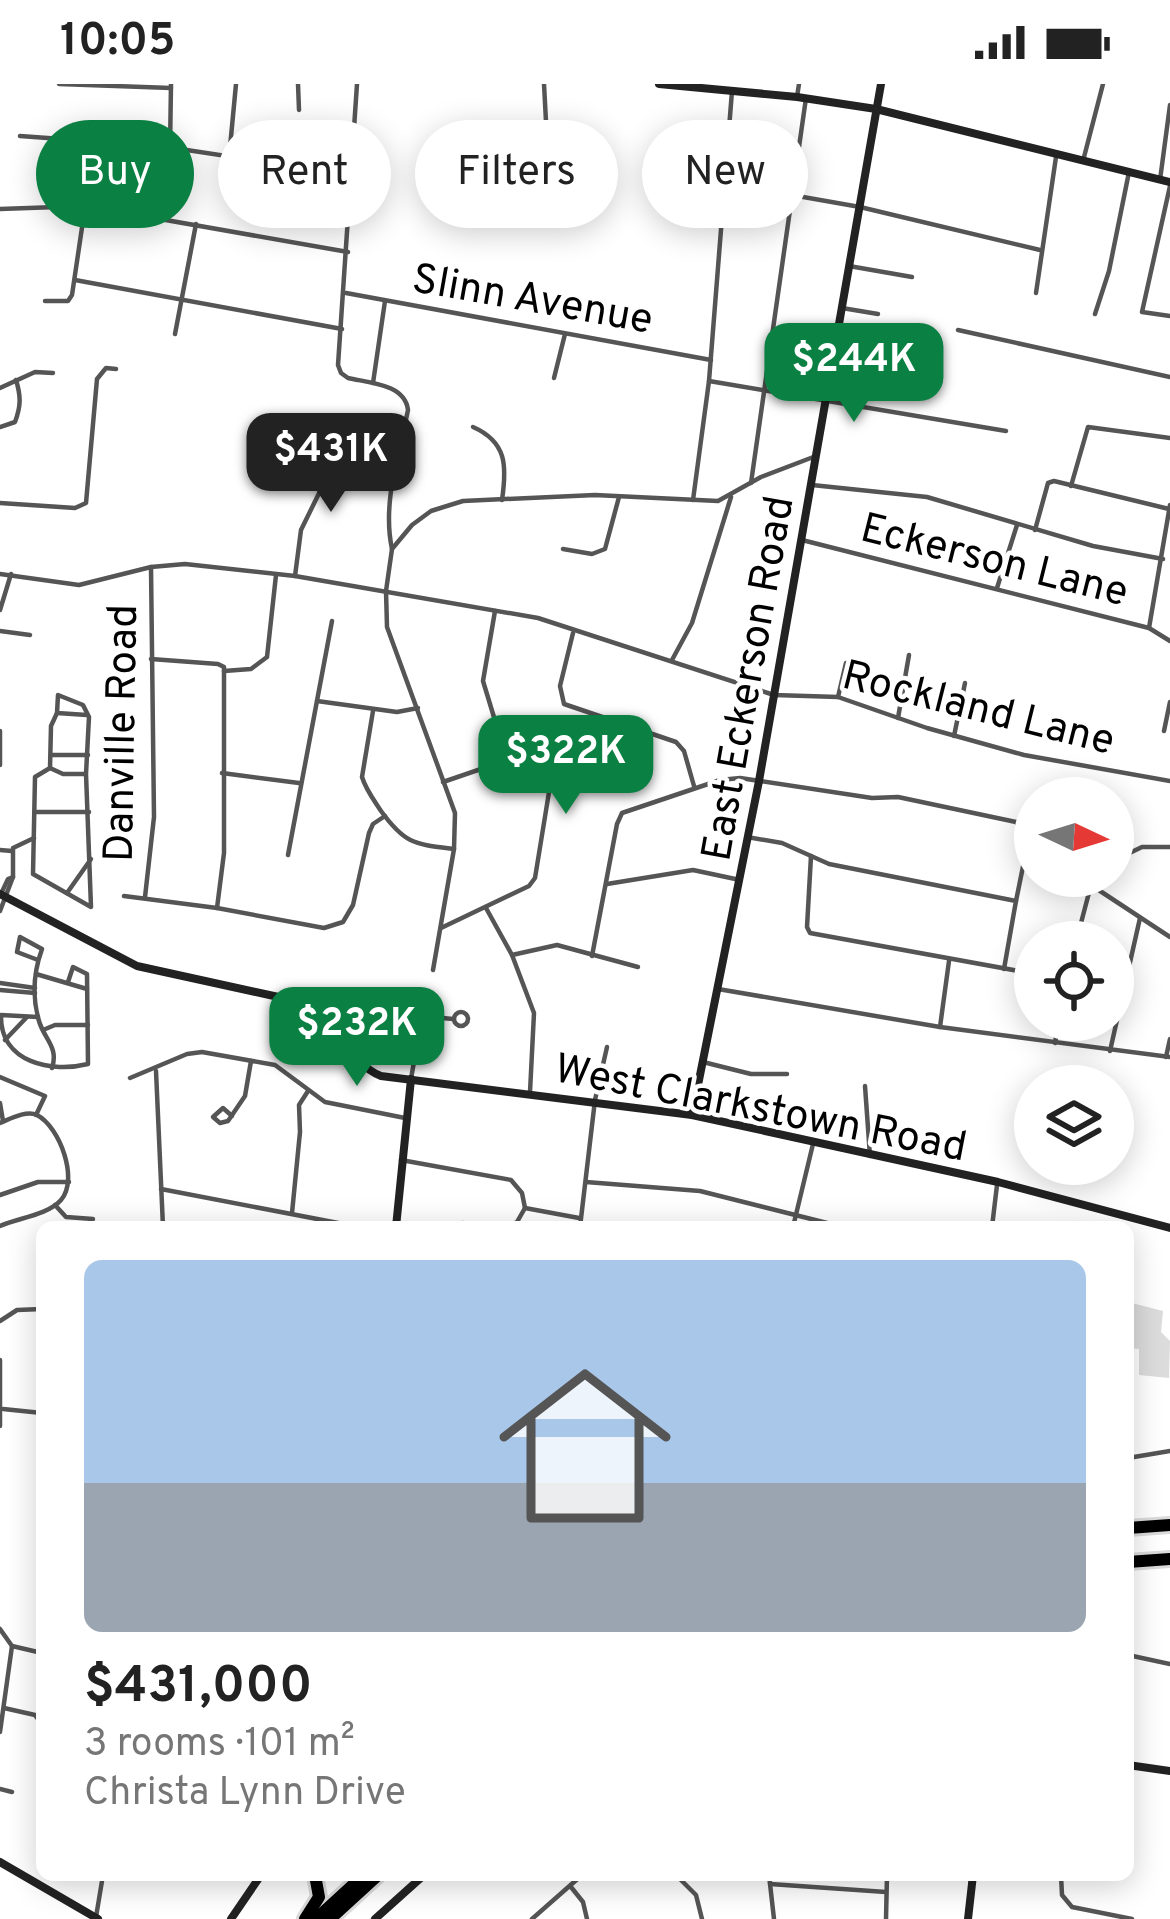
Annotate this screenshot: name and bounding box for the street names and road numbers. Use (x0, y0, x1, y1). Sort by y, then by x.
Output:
street label: Slinn Avenue (408, 254, 657, 349)
street label: East Eckerson Road (692, 492, 809, 866)
street label: Eckerson Lane (855, 504, 1133, 621)
street label: Danville Road (95, 604, 152, 863)
street label: Rockland Lane (836, 651, 1120, 770)
street label: West Clarkstown Road (550, 1044, 971, 1176)

